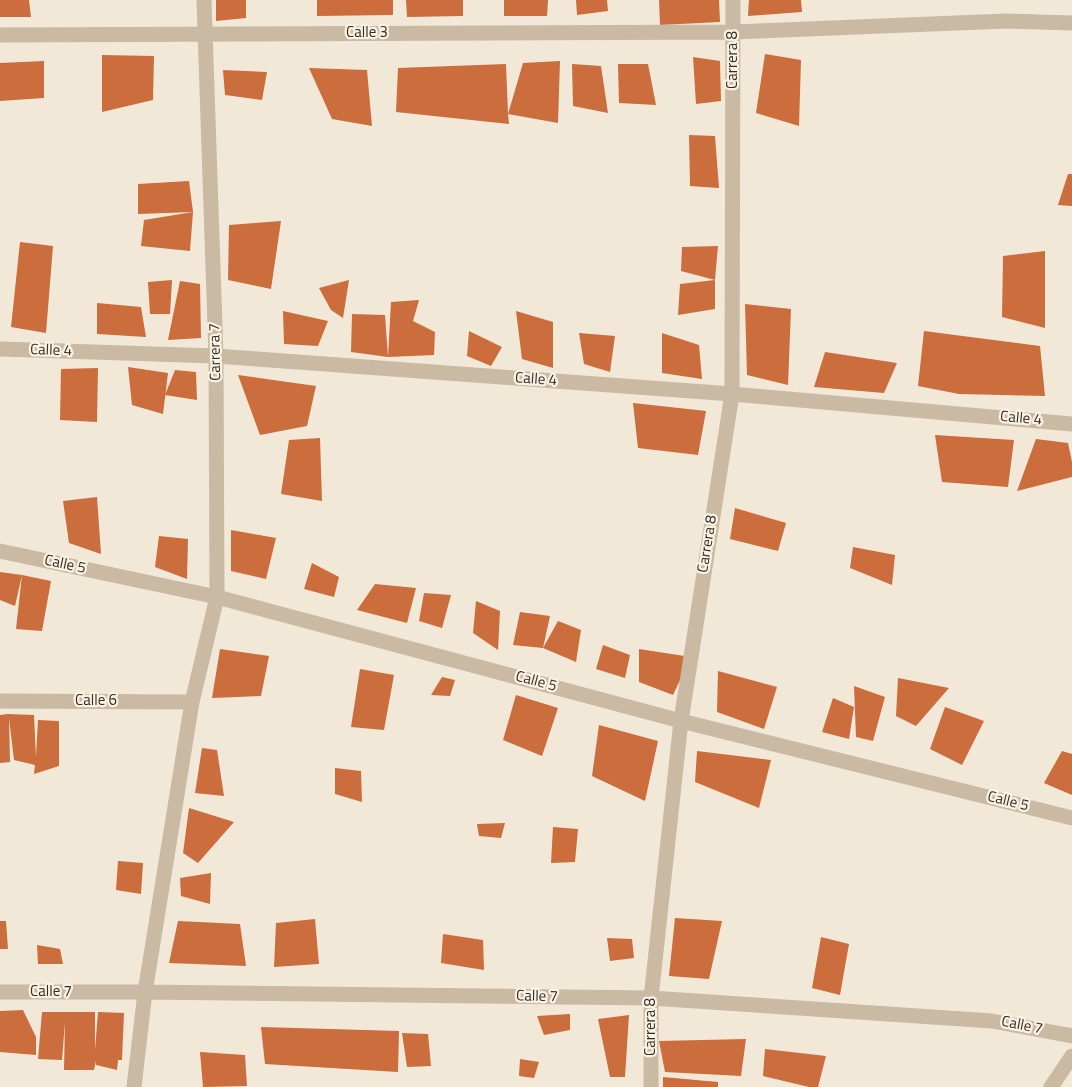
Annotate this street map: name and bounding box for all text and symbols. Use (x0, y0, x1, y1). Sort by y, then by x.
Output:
street label: Calle 3 (346, 24, 388, 42)
street label: Carrera 8 (724, 31, 742, 89)
street label: Carrera 7 (206, 323, 226, 381)
street label: Calle 4 (30, 341, 72, 361)
street label: Calle 4 (514, 370, 558, 390)
street label: Calle 4 (999, 408, 1043, 430)
street label: Carrera 8 (695, 514, 721, 574)
street label: Calle 5 (43, 552, 87, 578)
street label: Calle 5 (513, 668, 559, 696)
street label: Calle 6 (75, 692, 117, 710)
street label: Calle 5 (986, 788, 1030, 816)
street label: Calle 7 (30, 983, 72, 1001)
street label: Calle 7 (516, 988, 558, 1006)
street label: Carrera 8 (642, 998, 660, 1056)
street label: Calle 7 (1000, 1013, 1044, 1039)

